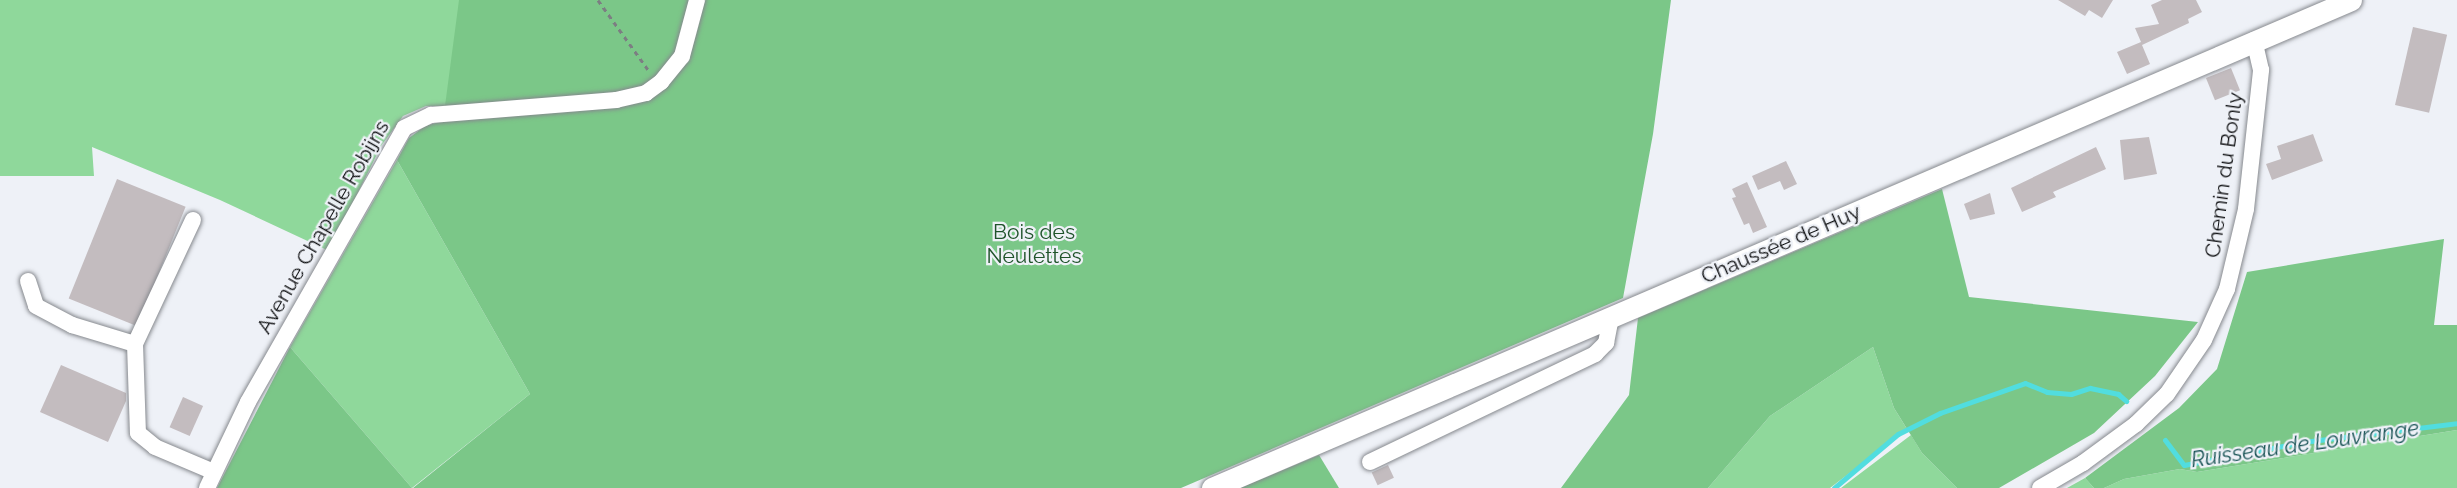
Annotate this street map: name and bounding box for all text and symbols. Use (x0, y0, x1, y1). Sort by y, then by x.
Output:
street label: Chemin du Bonly (2200, 91, 2248, 259)
street label: Avenue Chapelle Robijns (252, 116, 394, 338)
street label: Chaussée de Huy (1697, 199, 1865, 289)
park label: Bois des Neulettes (986, 219, 1082, 269)
water label: Ruisseau de Louvrange (2189, 415, 2421, 473)

